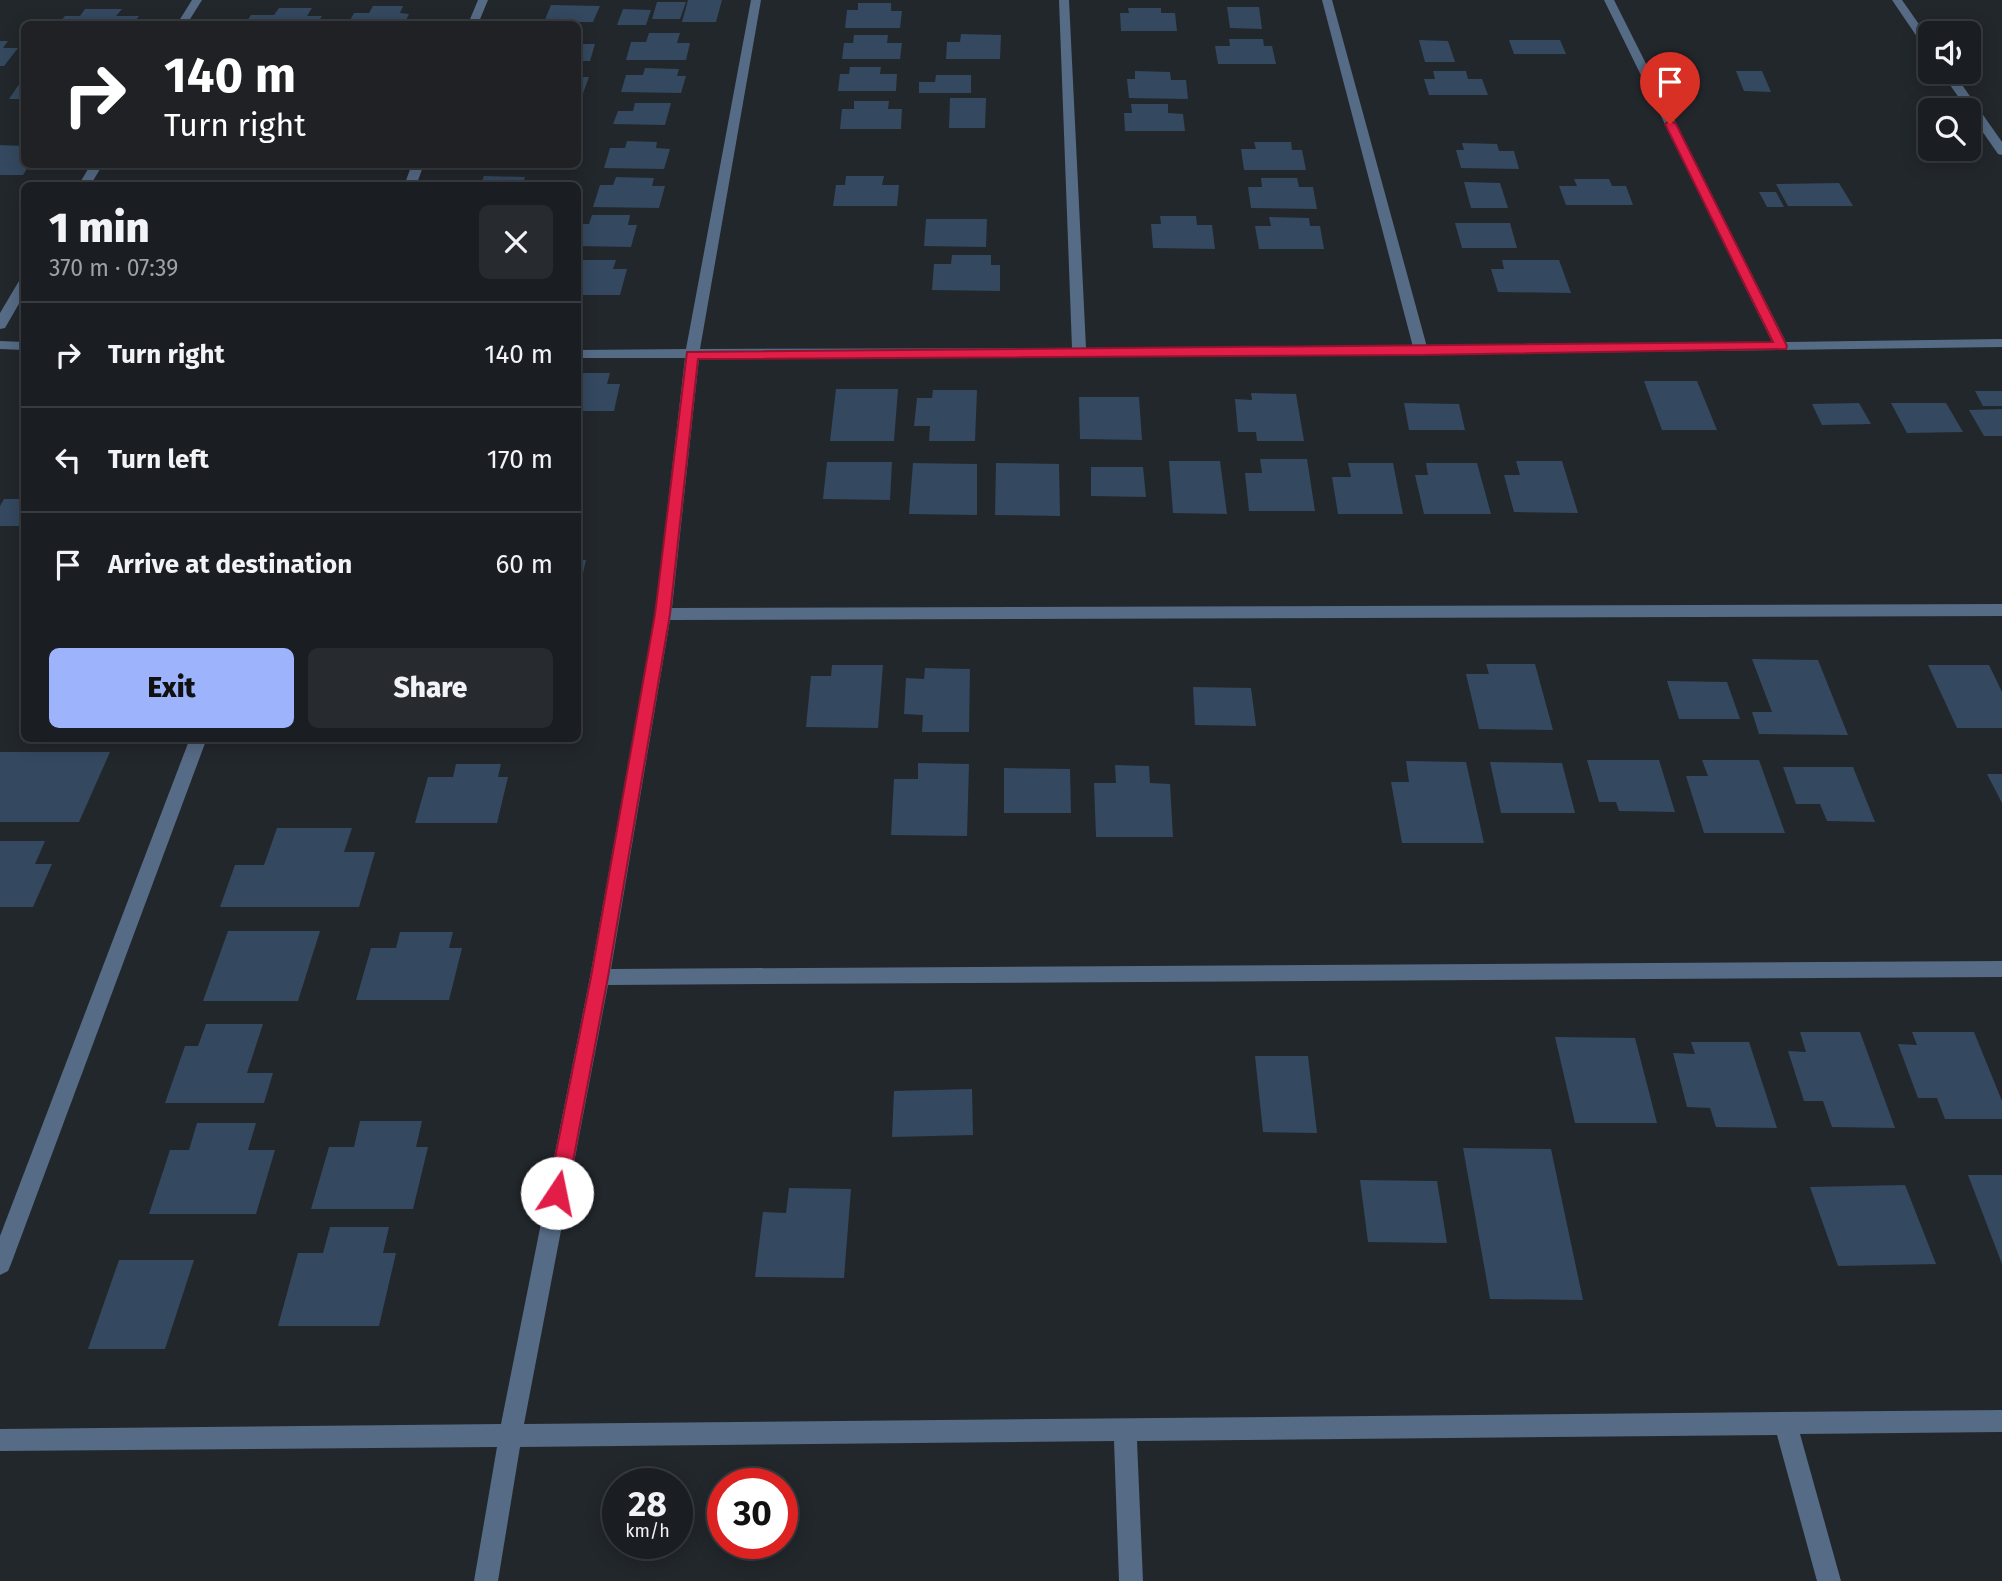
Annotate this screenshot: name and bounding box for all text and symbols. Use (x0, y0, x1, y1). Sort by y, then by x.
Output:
map controls (1918, 21, 1981, 161)
button: sound (1918, 21, 1981, 84)
text: 140 m (164, 46, 296, 105)
icon: right (49, 49, 140, 140)
pin (1640, 52, 1700, 124)
icon: arrive (1651, 63, 1689, 101)
button: search (1918, 98, 1981, 161)
text: Turn right (164, 106, 306, 144)
text: 1 min (49, 203, 150, 253)
button: close (479, 205, 553, 279)
text: 370 m · 07:39 (49, 254, 178, 282)
icon: right (49, 336, 87, 374)
text: Turn right (108, 339, 225, 370)
text: 140 m (484, 339, 553, 370)
icon: left (49, 441, 87, 479)
text: Turn left (108, 444, 209, 475)
text: 170 m (487, 444, 553, 475)
icon: arrive (49, 546, 87, 584)
text: Arrive at destination (108, 549, 352, 580)
text: 60 m (495, 549, 553, 580)
button: Exit (49, 648, 294, 728)
button: Share (308, 648, 553, 728)
position arrow (520, 1156, 594, 1230)
speed limit sign: 30 (707, 1468, 798, 1559)
text: 28 (628, 1483, 667, 1525)
text: km/h (625, 1520, 670, 1542)

